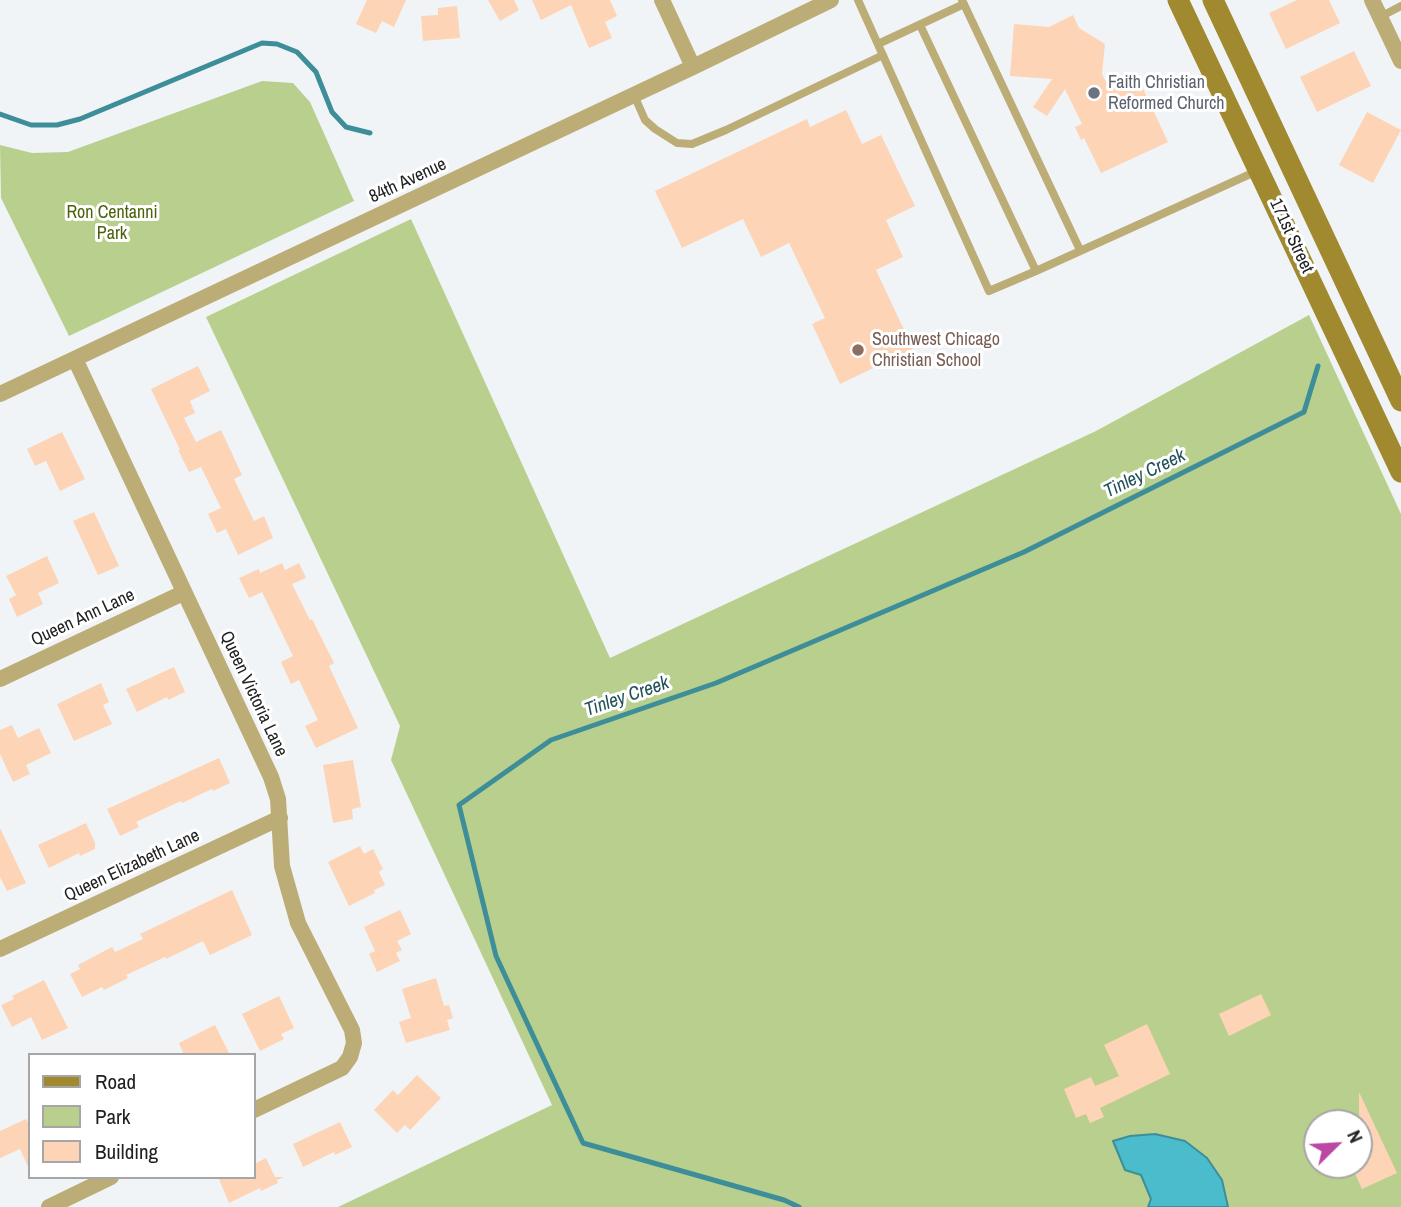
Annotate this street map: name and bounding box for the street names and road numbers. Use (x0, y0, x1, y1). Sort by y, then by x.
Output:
street label: 84th Avenue (366, 154, 450, 208)
street label: 171st Street (1264, 195, 1318, 277)
street label: Queen Ann Lane (28, 585, 138, 651)
street label: Queen Victoria Lane (214, 628, 292, 760)
street label: Queen Elizabeth Lane (61, 825, 203, 907)

